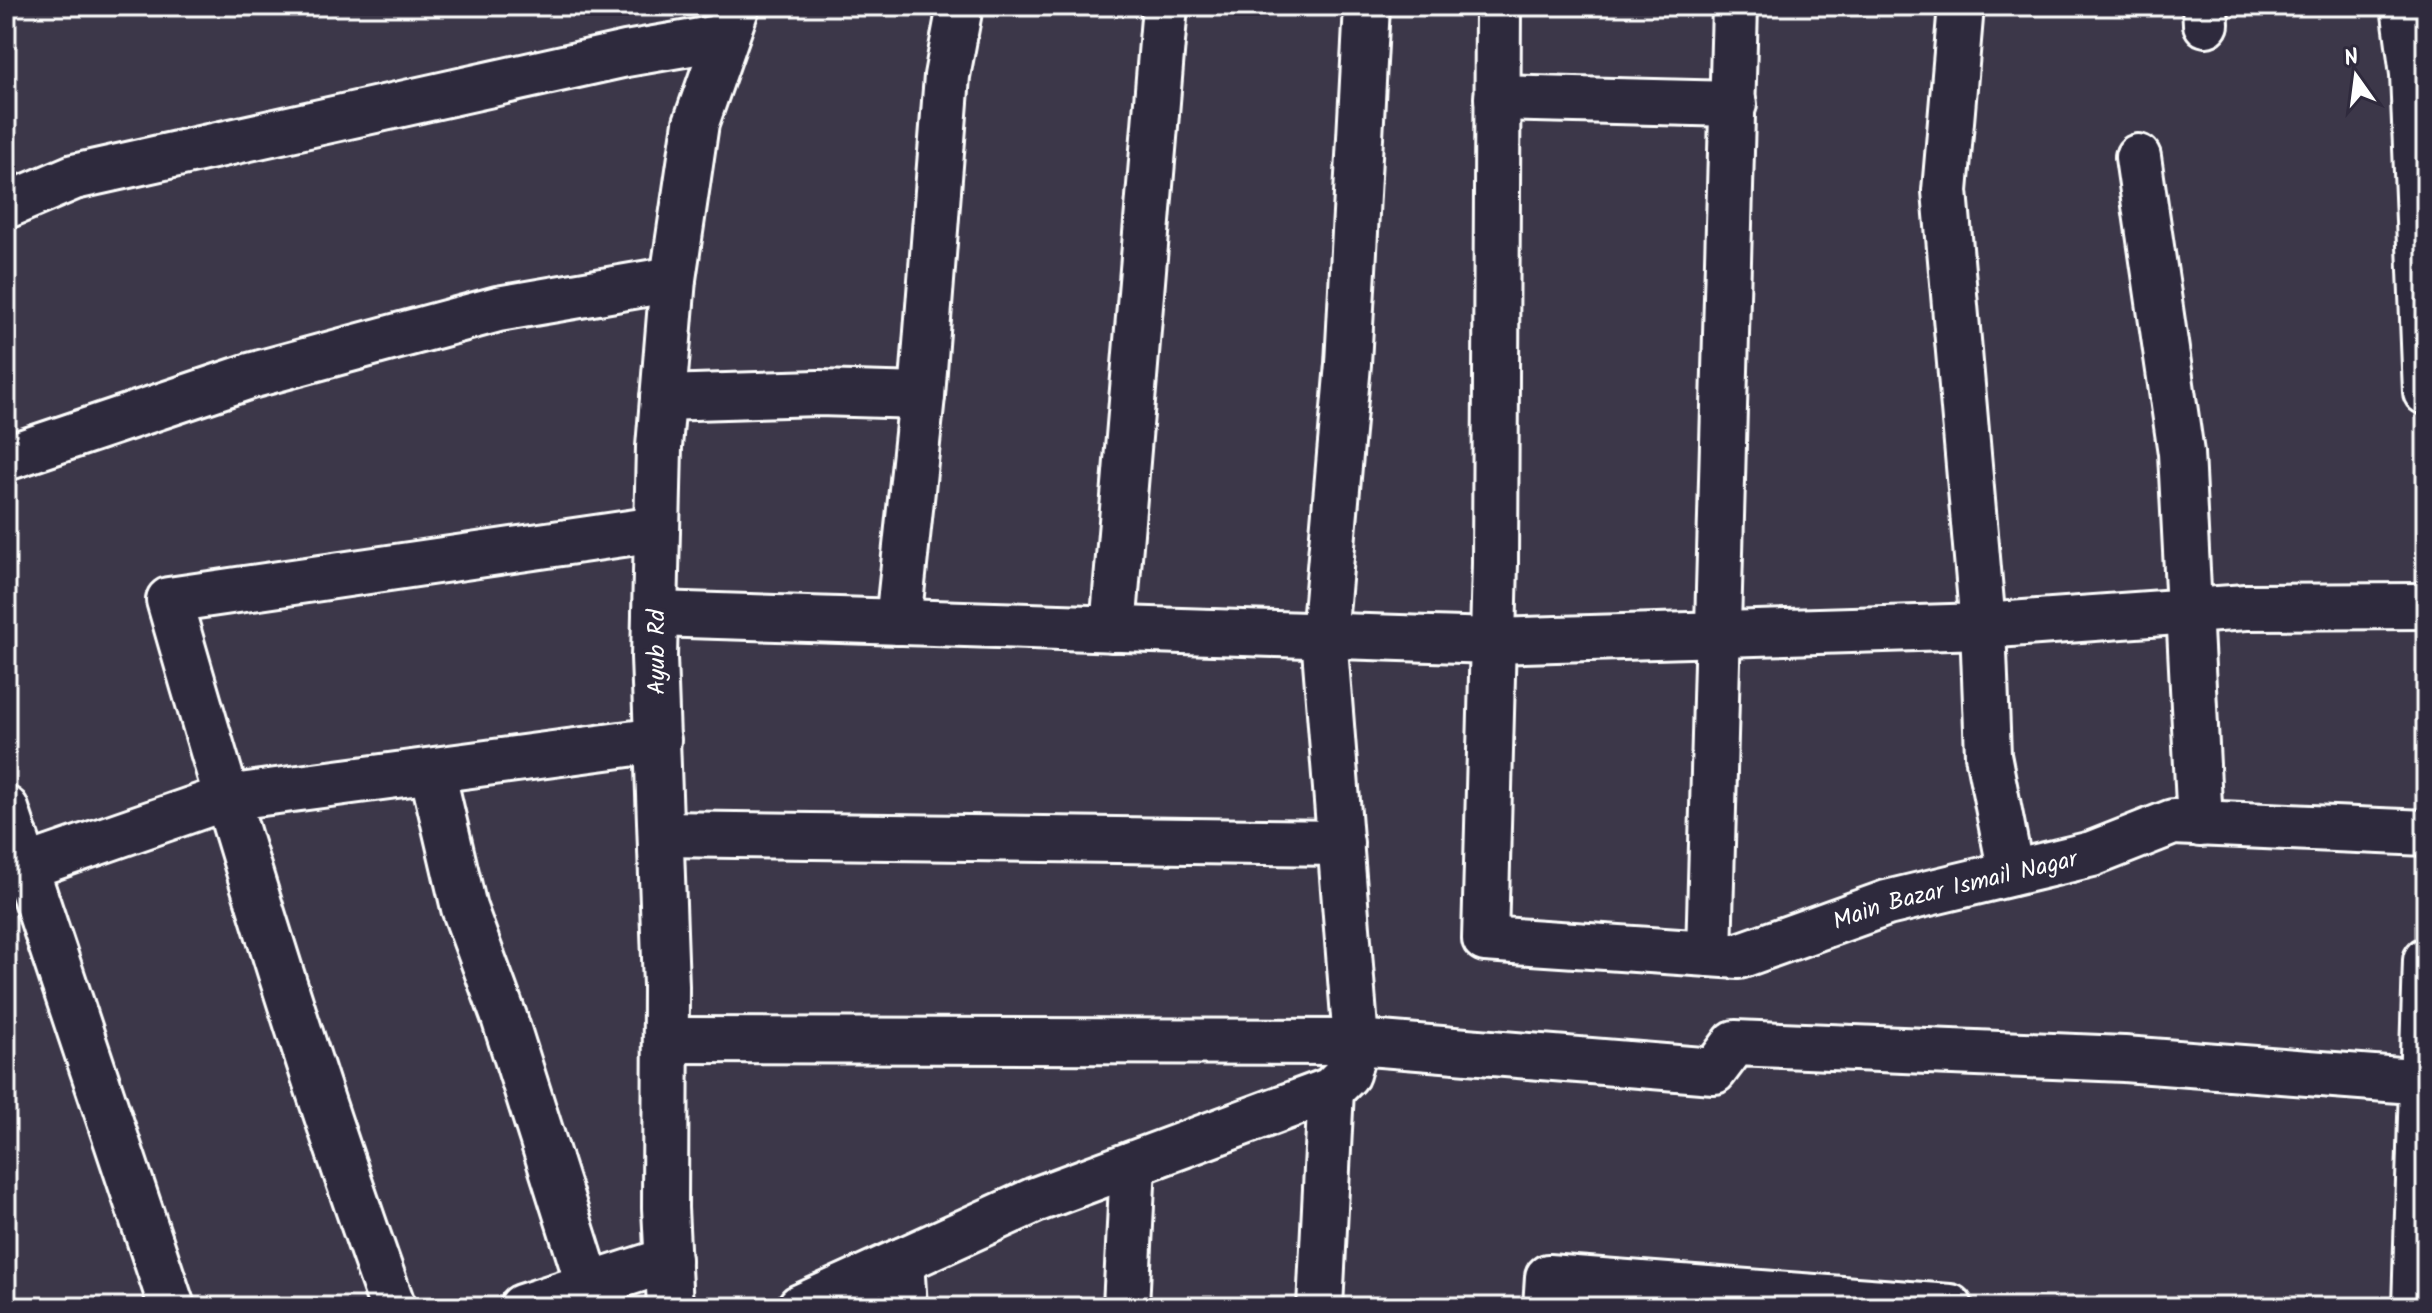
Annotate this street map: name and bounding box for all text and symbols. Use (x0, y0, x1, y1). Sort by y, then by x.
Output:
north arrow (2316, 36, 2396, 116)
text: N (2341, 40, 2363, 78)
street label: Ayub Rd (638, 608, 677, 695)
street label: Main Bazar Ismail Nagar (1827, 840, 2083, 942)

